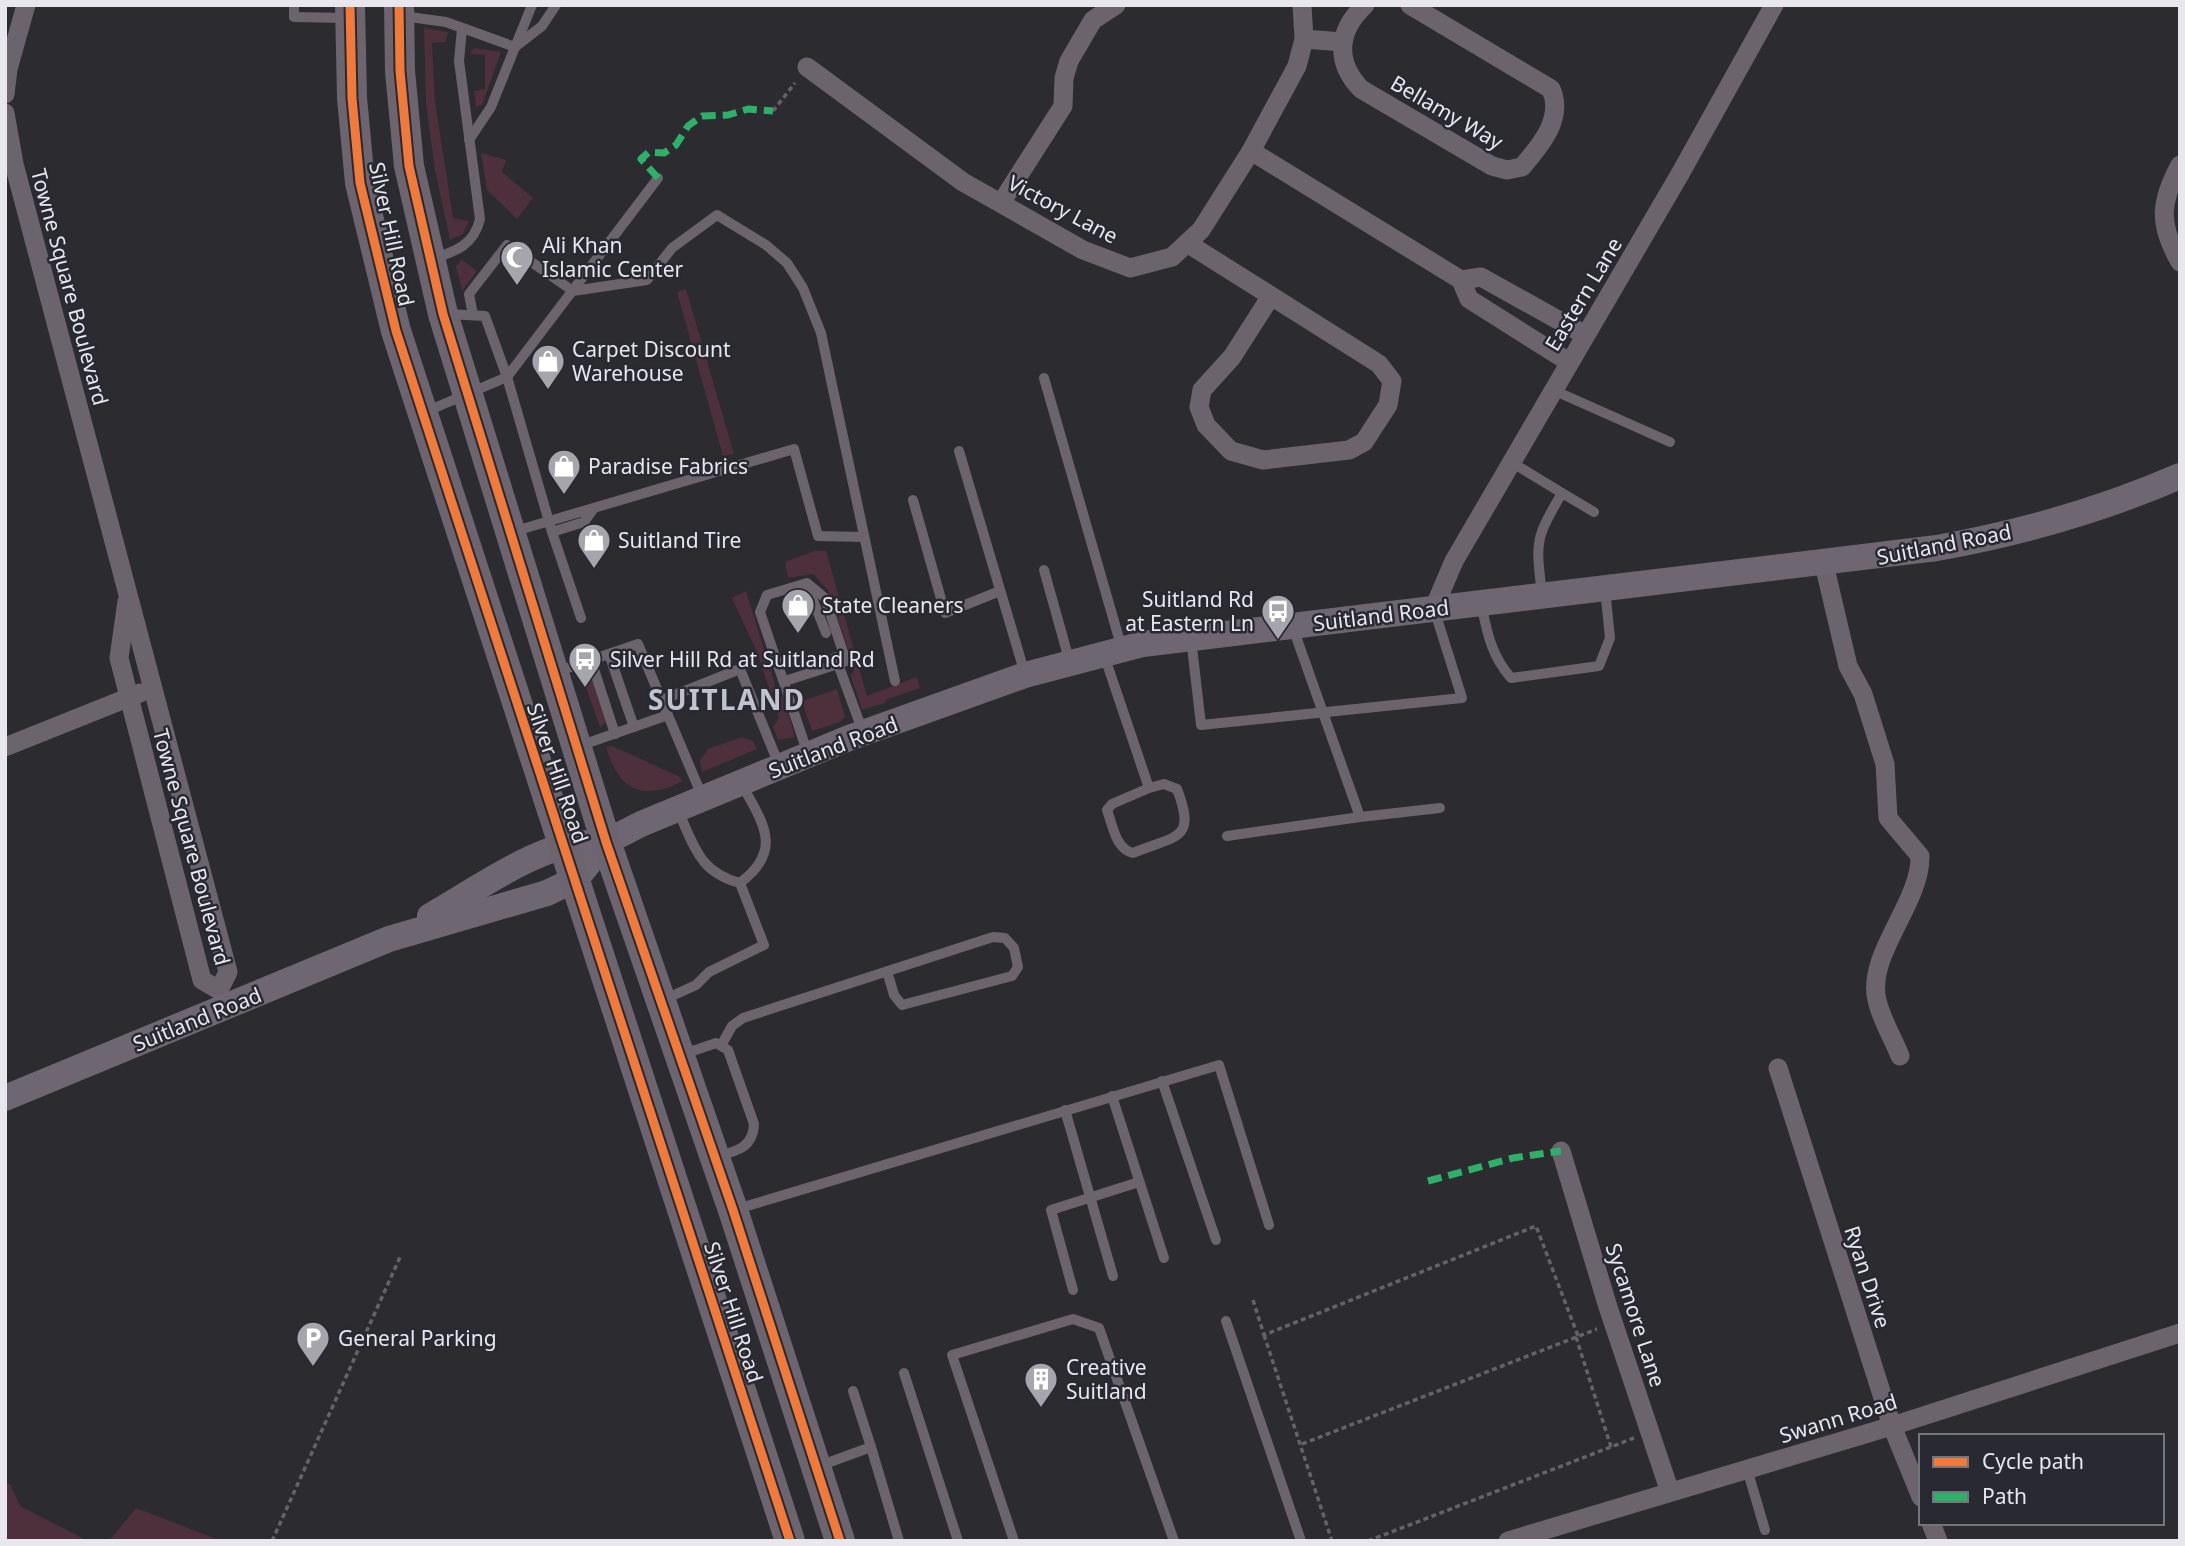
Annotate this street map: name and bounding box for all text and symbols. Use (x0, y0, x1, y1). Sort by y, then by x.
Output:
street label: Bellamy Way (1386, 68, 1509, 156)
street label: Silver Hill Road (363, 159, 421, 309)
street label: Towne Square Boulevard (25, 166, 115, 408)
street label: Victory Lane (1003, 168, 1123, 250)
place label: Ali Khan Islamic Center (542, 231, 683, 283)
street label: Eastern Lane (1538, 232, 1628, 356)
mosque icon: Ali Khan Islamic Center (498, 238, 536, 287)
place label: Carpet Discount Warehouse (572, 335, 731, 387)
shop icon: Carpet Discount Warehouse (529, 342, 567, 391)
shop icon: Paradise Fabrics (545, 447, 583, 496)
place label: Paradise Fabrics (588, 452, 748, 480)
street label: Suitland Road (1874, 517, 2014, 571)
shop icon: Suitland Tire (575, 521, 613, 570)
place label: Suitland Tire (618, 526, 741, 554)
place label: Suitland Rd at Eastern Ln (1125, 585, 1254, 637)
shop icon: State Cleaners (779, 586, 817, 635)
place label: State Cleaners (822, 591, 964, 619)
bus stop icon: Suitland Rd at Eastern Ln (1259, 592, 1297, 641)
street label: Suitland Road (1312, 593, 1450, 637)
bus stop icon: Silver Hill Rd at Suitland Rd (566, 640, 604, 689)
place label: Silver Hill Rd at Suitland Rd (610, 645, 875, 673)
district label: SUITLAND (648, 680, 806, 718)
street label: Silver Hill Road (521, 699, 595, 847)
street label: Suitland Road (764, 709, 902, 785)
street label: Towne Square Boulevard (147, 726, 237, 968)
street label: Suitland Road (128, 980, 266, 1058)
street label: Ryan Drive (1838, 1222, 1898, 1332)
street label: Silver Hill Road (698, 1238, 770, 1386)
street label: Sycamore Lane (1600, 1240, 1672, 1390)
parking icon: General Parking (294, 1319, 332, 1368)
place label: General Parking (338, 1324, 497, 1352)
place label: Creative Suitland (1066, 1353, 1147, 1405)
building icon: Creative Suitland (1022, 1360, 1060, 1409)
street label: Swann Road (1776, 1387, 1900, 1449)
legend (1919, 1434, 2164, 1525)
text: Cycle path (1982, 1447, 2084, 1475)
text: Path (1982, 1482, 2027, 1510)

